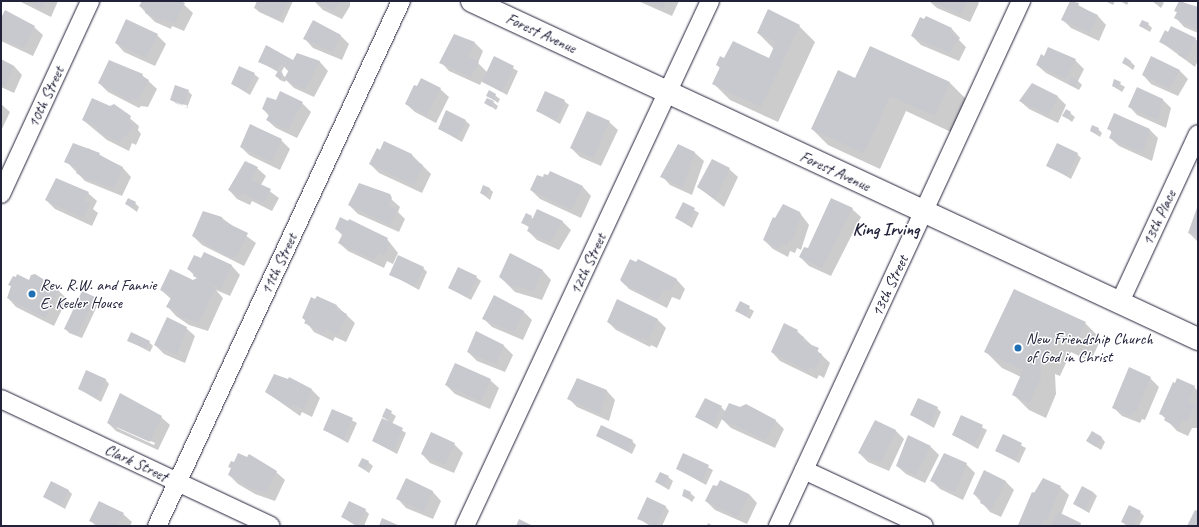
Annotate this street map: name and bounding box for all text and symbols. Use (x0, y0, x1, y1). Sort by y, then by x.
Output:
street label: Forest Avenue (503, 8, 579, 58)
street label: 10th Street (23, 63, 69, 131)
street label: Forest Avenue (797, 146, 873, 196)
street label: 13th Place (1138, 187, 1180, 249)
district label: King Irving (853, 220, 919, 240)
street label: 11th Street (256, 230, 302, 298)
street label: 12th Street (565, 230, 611, 298)
street label: 13th Street (867, 252, 913, 320)
place label: Rev. R.W. and Fannie E. Keeler House (40, 275, 157, 313)
marker: Rev. R.W. and Fannie E. Keeler House (27, 289, 37, 299)
place label: New Friendship Church of God in Christ (1026, 329, 1153, 367)
marker: New Friendship Church of God in Christ (1013, 343, 1023, 353)
street label: Clark Street (101, 440, 171, 486)

